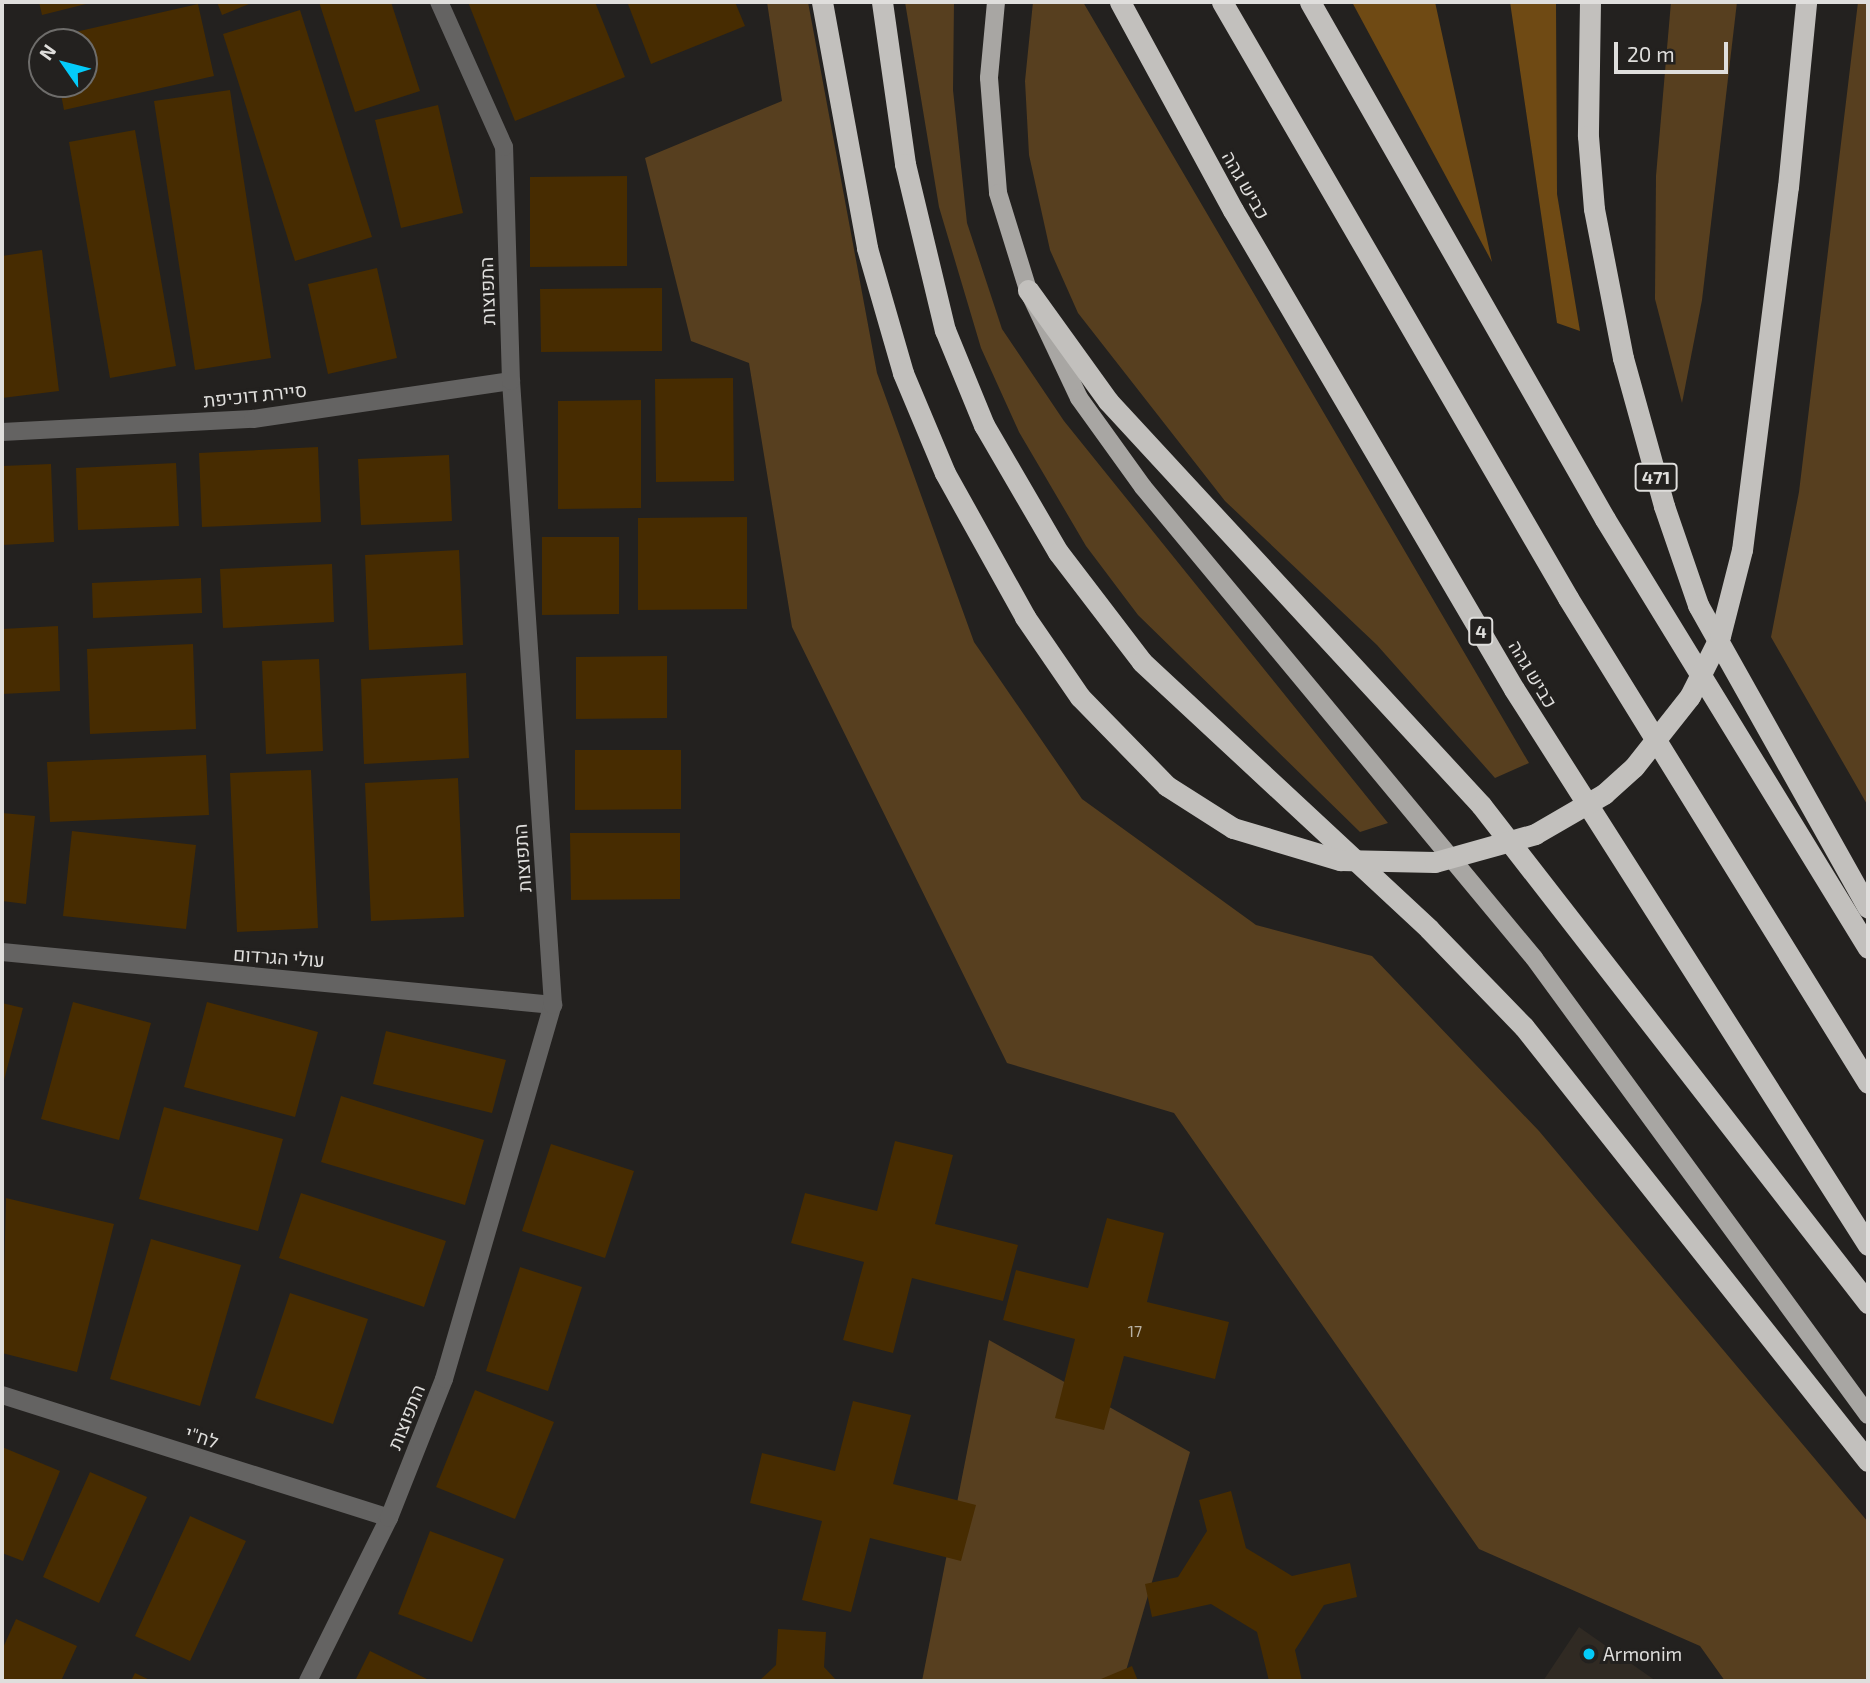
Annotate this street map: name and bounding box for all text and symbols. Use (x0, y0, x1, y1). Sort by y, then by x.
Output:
north arrow (28, 28, 98, 98)
scale bar (1618, 28, 1732, 72)
text: N (34, 40, 60, 64)
text: 20 m (1627, 41, 1675, 66)
street label: כביש גהה (1217, 147, 1275, 223)
street label: התפוצות (474, 256, 500, 326)
street label: סיירת דוכיפת (202, 378, 308, 412)
road number: 471 (1633, 462, 1679, 491)
road number: 4 (1467, 616, 1495, 646)
street label: כביש גהה (1504, 636, 1562, 712)
street label: התפוצות (508, 823, 536, 893)
street label: עולי הגרדום (232, 942, 326, 972)
house number: 17 (1128, 1321, 1142, 1341)
street label: התפוצות (383, 1381, 429, 1453)
street label: לח"י (182, 1421, 222, 1453)
place label: Armonim (1603, 1643, 1682, 1665)
marker: Armonim (1581, 1646, 1597, 1662)

